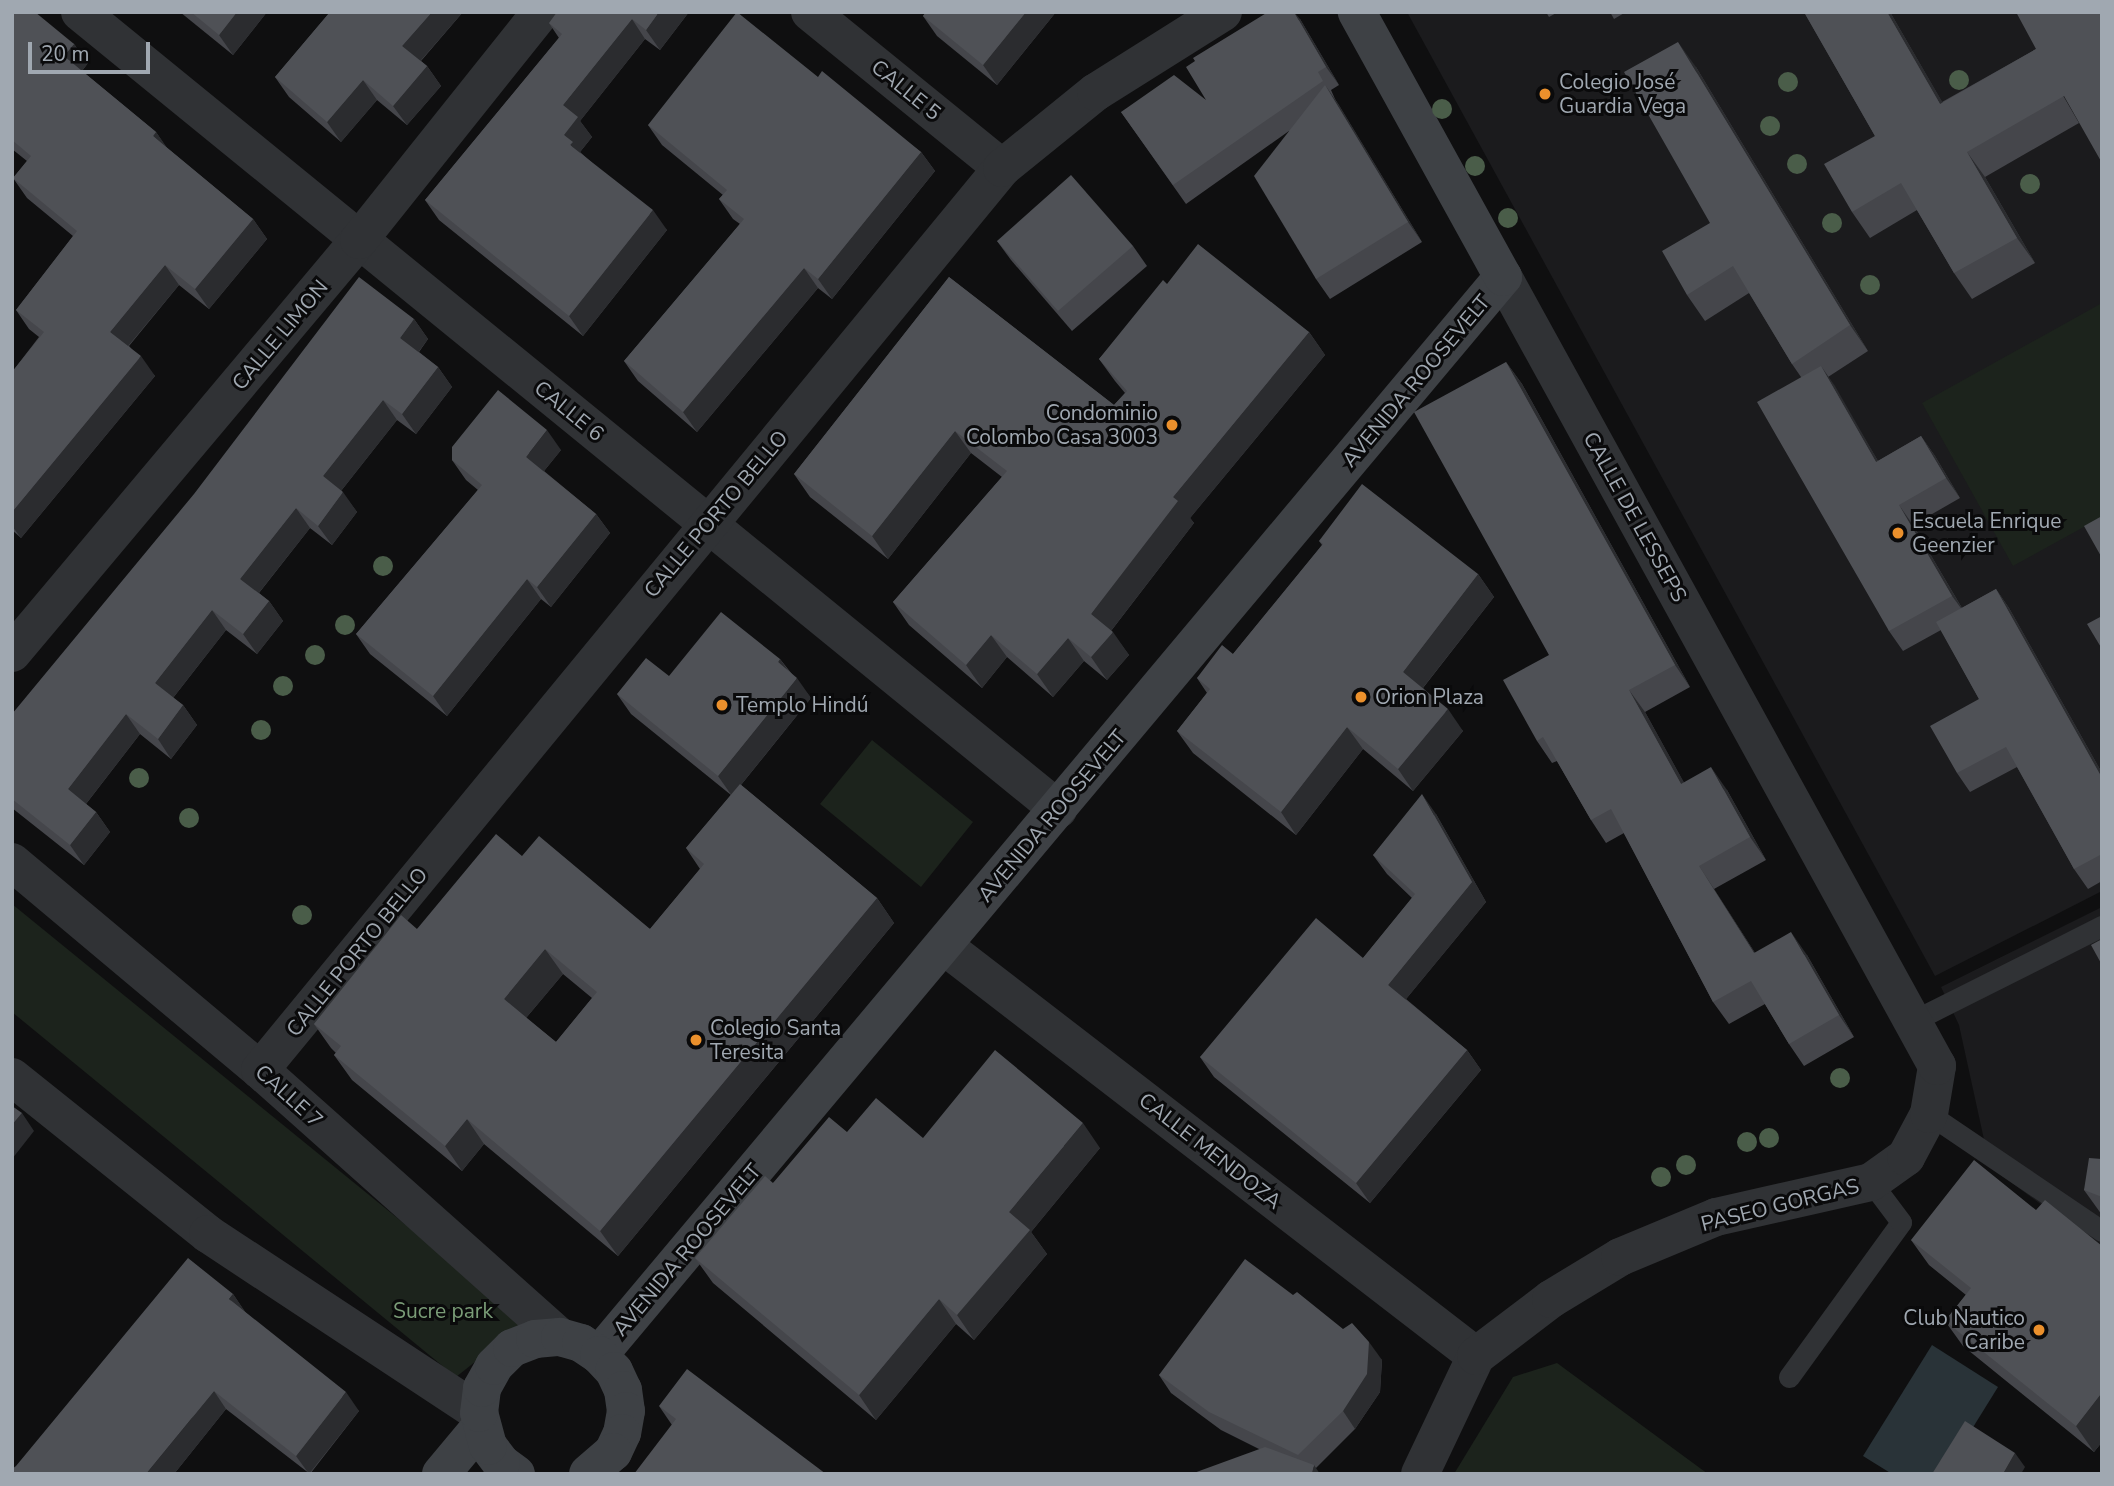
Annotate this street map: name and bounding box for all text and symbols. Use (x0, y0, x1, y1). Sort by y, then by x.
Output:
scale bar (32, 28, 154, 72)
text: 20 m (41, 40, 90, 68)
street label: CALLE 5 (866, 54, 946, 126)
place label: Colegio José Guardia Vega (1559, 69, 1686, 119)
marker: Colegio José Guardia Vega (1537, 86, 1553, 102)
street label: CALLE LIMON (227, 275, 333, 395)
street label: AVENIDA ROOSEVELT (1337, 290, 1495, 472)
street label: CALLE 6 (529, 375, 609, 447)
place label: Condominio Colombo Casa 3003 (966, 400, 1158, 450)
marker: Condominio Colombo Casa 3003 (1164, 417, 1180, 433)
street label: CALLE PORTO BELLO (639, 425, 793, 603)
street label: CALLE DE LESSEPS (1578, 428, 1692, 606)
place label: Escuela Enrique Geenzier (1912, 508, 2061, 558)
marker: Escuela Enrique Geenzier (1890, 525, 1906, 541)
place label: Orion Plaza (1375, 684, 1484, 710)
marker: Orion Plaza (1353, 689, 1369, 705)
place label: Templo Hindú (736, 692, 868, 718)
marker: Templo Hindú (714, 697, 730, 713)
street label: AVENIDA ROOSEVELT (973, 725, 1131, 907)
street label: CALLE PORTO BELLO (281, 862, 433, 1042)
place label: Colegio Santa Teresita (710, 1015, 841, 1065)
marker: Colegio Santa Teresita (688, 1032, 704, 1048)
street label: CALLE 7 (250, 1059, 328, 1133)
street label: CALLE MENDOZA (1134, 1087, 1286, 1215)
street label: AVENIDA ROOSEVELT (608, 1159, 766, 1341)
street label: PASEO GORGAS (1698, 1173, 1862, 1237)
park label: Sucre park (393, 1298, 493, 1324)
place label: Club Nautico Caribe (1903, 1305, 2025, 1355)
marker: Club Nautico Caribe (2031, 1322, 2047, 1338)

